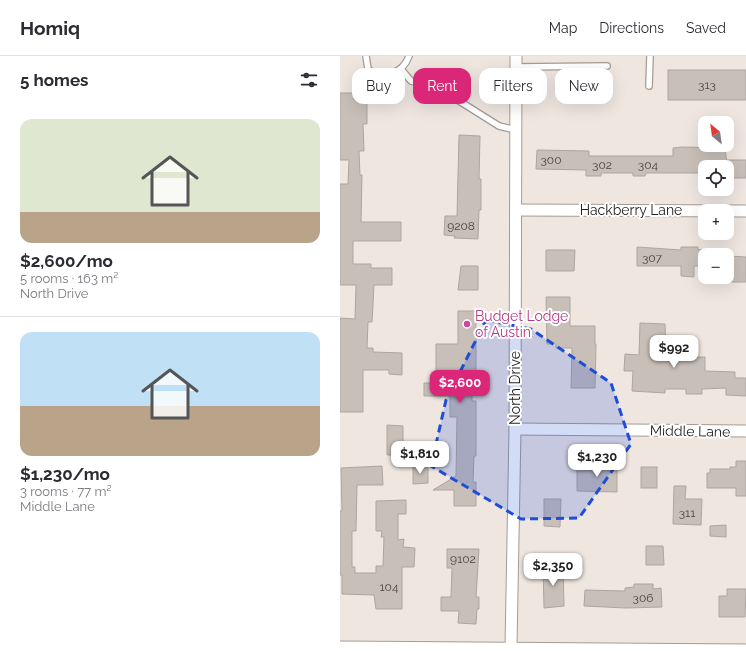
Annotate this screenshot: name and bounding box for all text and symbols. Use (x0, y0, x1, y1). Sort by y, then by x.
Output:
text: Homiq (20, 17, 80, 39)
text: Map (549, 20, 577, 36)
text: Directions (599, 20, 664, 36)
text: Saved (686, 20, 726, 36)
chip: Buy (352, 68, 405, 104)
chip: Rent (413, 68, 471, 104)
chip: Filters (479, 68, 547, 104)
chip: New (555, 68, 613, 104)
icon: filters (298, 69, 320, 91)
text: 5 homes (20, 70, 88, 90)
house number: 313 (698, 78, 716, 92)
north arrow (698, 116, 734, 152)
map controls (698, 116, 734, 284)
icon: home (134, 145, 206, 217)
house number: 300 (540, 153, 562, 167)
house number: 302 (592, 158, 612, 172)
house number: 304 (638, 158, 659, 172)
button: locate (698, 160, 734, 196)
street label: Hackberry Lane (580, 202, 682, 218)
button: + (698, 204, 734, 240)
house number: 9208 (447, 219, 475, 233)
button: − (698, 248, 734, 284)
text: $2,600/mo (20, 251, 113, 271)
house number: 307 (642, 251, 663, 265)
text: 5 rooms · 163 m² (20, 271, 118, 286)
text: North Drive (20, 286, 89, 301)
place label: Budget Lodge of Austin (475, 308, 568, 340)
marker: Budget Lodge of Austin (462, 319, 472, 329)
pin: $992 (650, 335, 698, 369)
text: $992 (659, 340, 689, 355)
street label: North Drive (507, 351, 523, 425)
icon: home (134, 358, 206, 430)
pin: $2,600 (427, 370, 493, 404)
text: $2,600 (439, 375, 481, 390)
street label: Middle Lane (650, 422, 730, 440)
pin: $1,810 (387, 441, 453, 475)
pin: $1,230 (564, 444, 630, 478)
text: $1,810 (400, 446, 440, 461)
text: $1,230 (577, 449, 617, 464)
text: $1,230/mo (20, 464, 110, 484)
text: 3 rooms · 77 m² (20, 484, 112, 499)
text: Middle Lane (20, 499, 95, 514)
house number: 311 (679, 506, 695, 520)
house number: 9102 (450, 552, 476, 566)
pin: $2,350 (520, 553, 586, 587)
text: $2,350 (532, 558, 574, 573)
house number: 104 (379, 580, 399, 594)
house number: 306 (633, 591, 654, 605)

